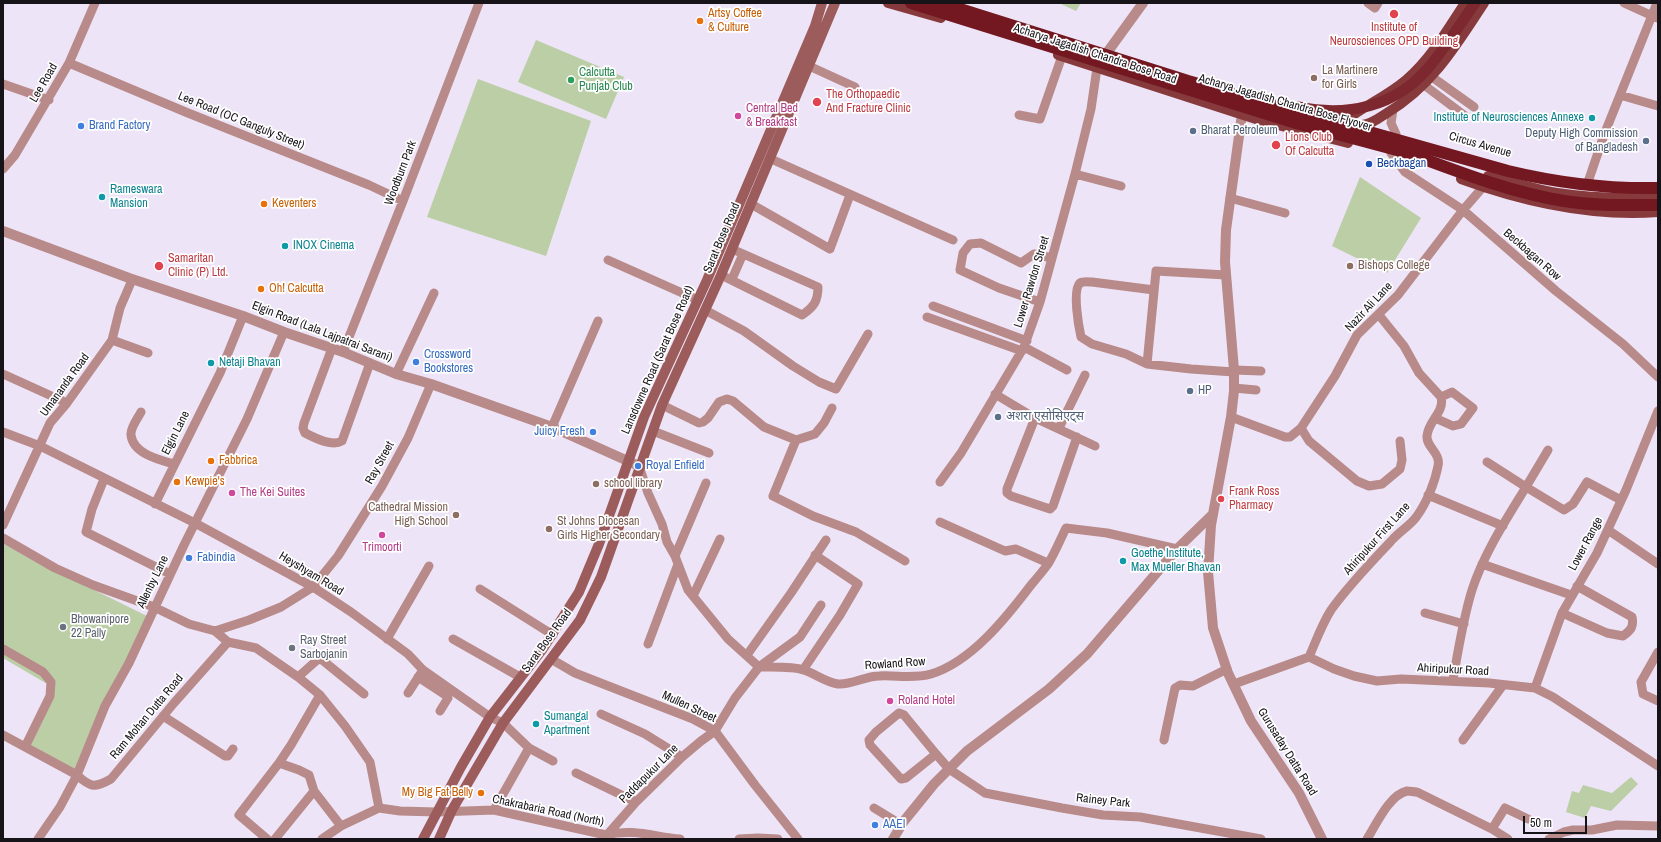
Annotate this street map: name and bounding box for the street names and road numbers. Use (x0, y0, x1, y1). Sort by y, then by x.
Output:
street label: Acharya Jagadish Chandra Bose Road (1012, 21, 1178, 87)
street label: Lee Road (27, 61, 61, 105)
street label: Acharya Jagadish Chandra Bose Flyover (1197, 71, 1373, 135)
street label: Lee Road (OC Ganguly Street) (176, 89, 306, 153)
street label: Circus Avenue (1447, 129, 1513, 161)
street label: Woodburn Park (382, 139, 420, 207)
street label: Sarat Bose Road (701, 201, 743, 275)
street label: Beckbagan Row (1500, 226, 1564, 284)
street label: Lower Rawdon Street (1011, 235, 1053, 329)
street label: Nazir Ali Lane (1342, 279, 1396, 335)
street label: Lansdowne Road (Sarat Bose Road) (619, 284, 697, 436)
street label: Elgin Road (Lala Lajpatrai Sarani) (250, 299, 394, 365)
street label: Umananda Road (37, 351, 93, 419)
street label: Elgin Lane (159, 409, 193, 457)
street label: Ray Street (362, 439, 398, 487)
street label: Ahiripukur First Lane (1341, 500, 1413, 578)
street label: Lower Range (1566, 515, 1606, 573)
street label: Heyshyam Road (276, 549, 346, 599)
street label: Allenby Lane (134, 553, 172, 611)
street label: Sarat Bose Road (519, 606, 575, 676)
street label: Rowland Row (864, 655, 926, 673)
street label: Ahiripukur Road (1417, 661, 1489, 679)
street label: Ram Mohan Dutta Road (107, 672, 187, 762)
street label: Mullen Street (660, 688, 718, 726)
street label: Gurusaday Datta Road (1254, 706, 1320, 798)
street label: Paddapukur Lane (616, 741, 682, 807)
street label: Rainey Park (1075, 791, 1131, 811)
street label: Chakrabaria Road (North) (491, 792, 605, 830)

